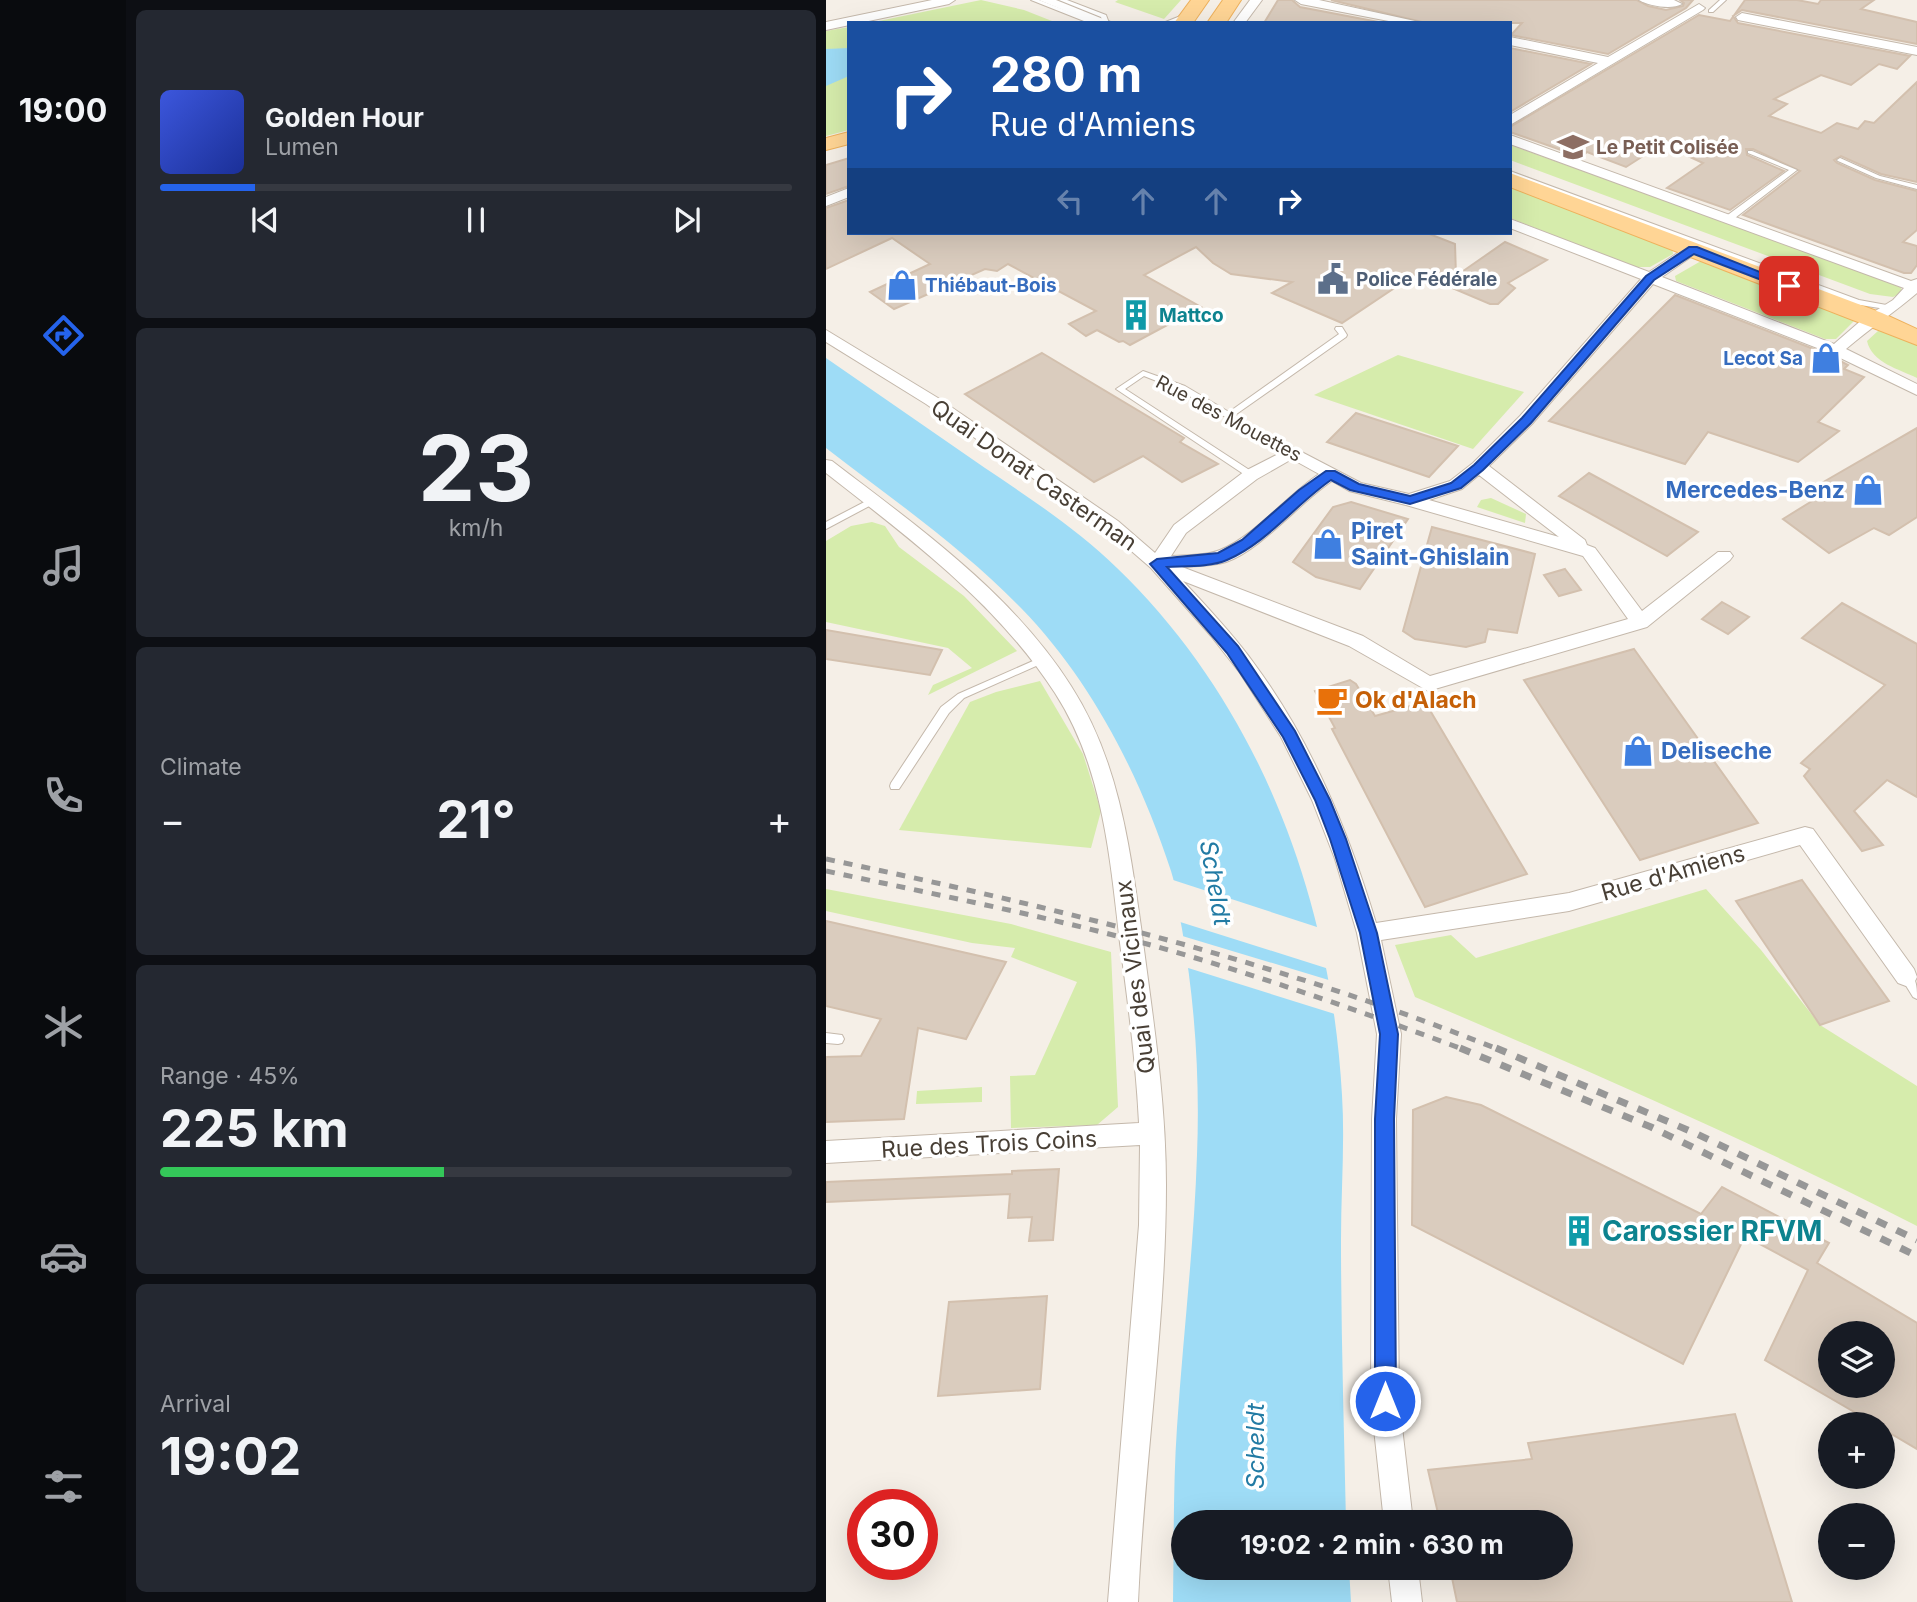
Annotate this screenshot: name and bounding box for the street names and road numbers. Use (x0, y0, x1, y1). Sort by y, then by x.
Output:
street label: Rue des Mouettes (1152, 370, 1306, 467)
street label: Quai Donat Casterman (926, 393, 1142, 557)
street label: Rue d'Amiens (1598, 839, 1748, 907)
street label: Quai des Vicinaux (1109, 878, 1161, 1076)
street label: Rue des Trois Coins (880, 1124, 1098, 1164)

